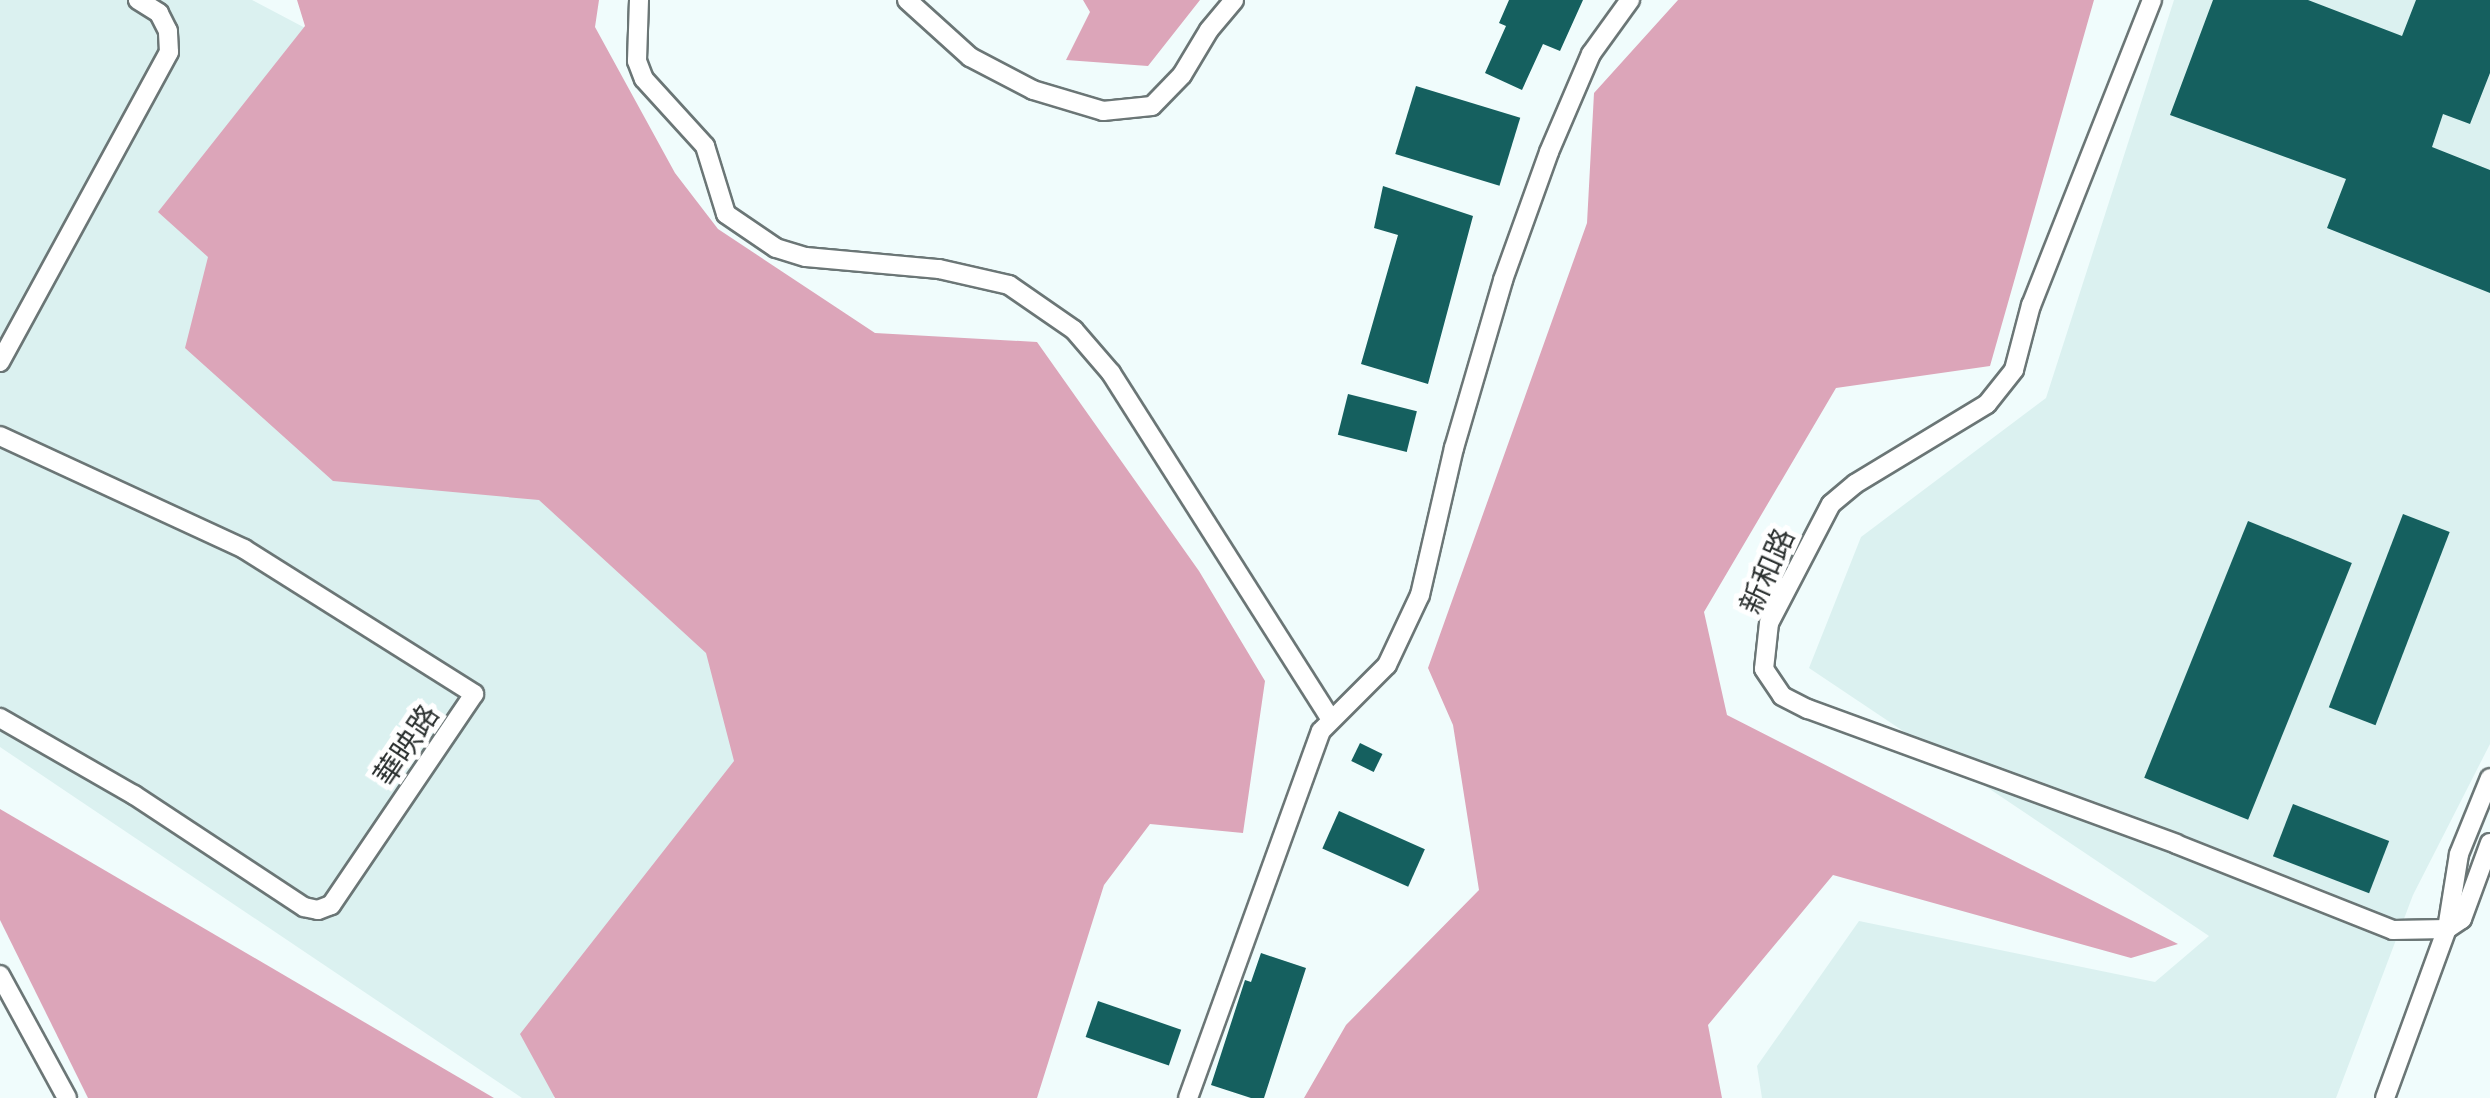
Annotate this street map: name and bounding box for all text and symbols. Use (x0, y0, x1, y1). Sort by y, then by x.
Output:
street label: 新和路 (1732, 523, 1802, 619)
street label: 華映路 (366, 698, 446, 792)

